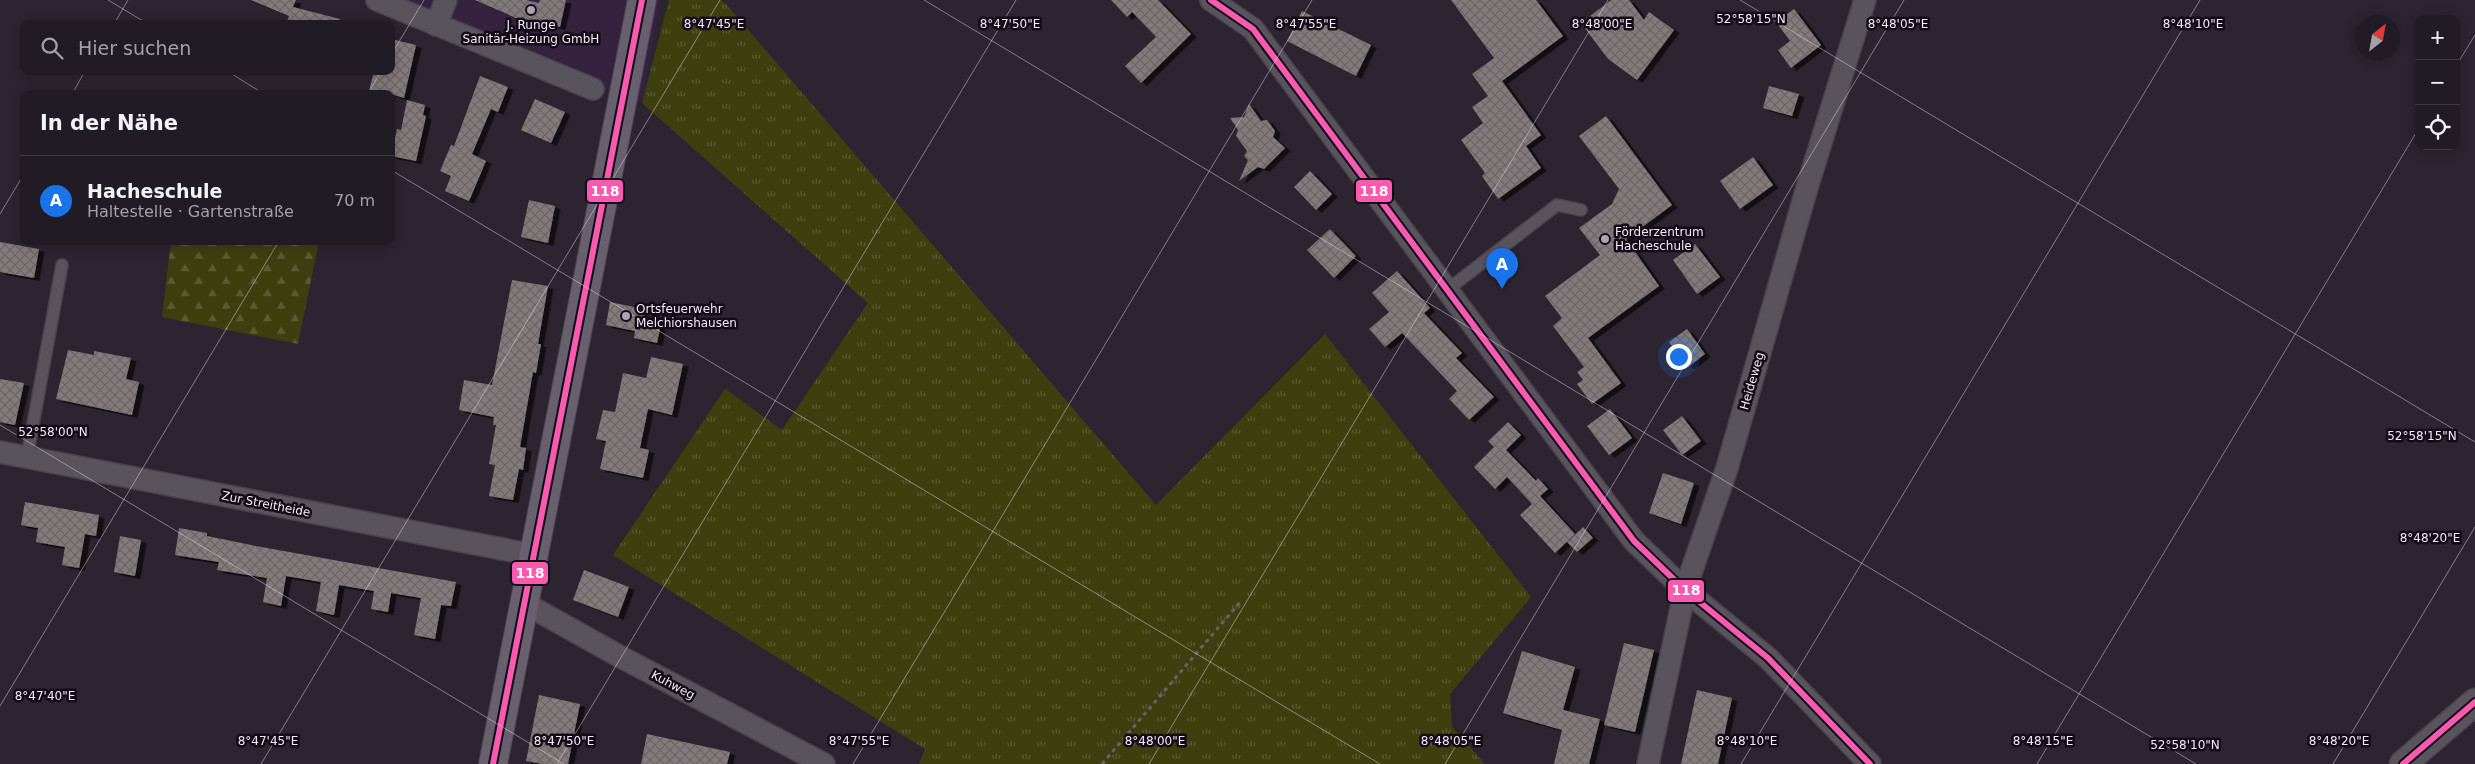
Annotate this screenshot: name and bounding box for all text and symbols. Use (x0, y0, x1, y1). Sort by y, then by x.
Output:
marker: J. Runge Sanitär-Heizung GmbH (525, 4, 537, 16)
text: 52°58'15"N (1716, 12, 1786, 26)
north arrow (2355, 15, 2400, 60)
map controls (2415, 15, 2460, 150)
button: + (2415, 15, 2460, 60)
text: 8°47'45"E (684, 17, 744, 31)
text: 8°47'50"E (980, 17, 1040, 31)
text: 8°47'55"E (1276, 17, 1336, 31)
text: 8°48'00"E (1572, 17, 1632, 31)
text: 8°48'05"E (1868, 17, 1928, 31)
text: 8°48'10"E (2163, 17, 2223, 31)
place label: J. Runge Sanitär-Heizung GmbH (463, 18, 599, 46)
search box (20, 20, 395, 75)
icon: search (38, 34, 66, 62)
text: Hier suchen (78, 37, 191, 59)
button: − (2415, 60, 2460, 105)
button: locate (2415, 105, 2460, 150)
text: In der Nähe (40, 111, 178, 135)
line badge: 118 (586, 179, 624, 203)
line badge: 118 (1355, 179, 1393, 203)
text: Hacheschule (87, 180, 222, 202)
text: 118 (590, 183, 620, 199)
text: 118 (1359, 183, 1389, 199)
text: A (50, 191, 62, 210)
text: 70 m (334, 191, 375, 210)
text: Haltestelle · Gartenstraße (87, 202, 294, 221)
place label: Förderzentrum Hacheschule (1615, 225, 1704, 253)
marker: Förderzentrum Hacheschule (1599, 233, 1611, 245)
pin: A (1486, 248, 1518, 289)
place label: Ortsfeuerwehr Melchiorshausen (636, 302, 737, 330)
marker: Ortsfeuerwehr Melchiorshausen (620, 310, 632, 322)
your location (1666, 344, 1692, 370)
street label: Heideweg (1737, 350, 1767, 412)
text: 52°58'00"N (18, 425, 88, 439)
text: 52°58'15"N (2387, 429, 2457, 443)
street label: Zur Streitheide (220, 489, 312, 519)
text: 8°48'20"E (2400, 531, 2460, 545)
line badge: 118 (511, 561, 549, 585)
text: 118 (515, 565, 545, 581)
line badge: 118 (1667, 579, 1705, 603)
text: 118 (1671, 582, 1701, 598)
street label: Kuhweg (649, 668, 697, 702)
text: 8°47'40"E (15, 689, 75, 703)
text: 8°47'45"E (238, 734, 298, 748)
text: 8°47'50"E (534, 734, 594, 748)
text: 8°47'55"E (829, 734, 889, 748)
text: 8°48'00"E (1125, 734, 1185, 748)
text: 8°48'05"E (1421, 734, 1481, 748)
text: 8°48'10"E (1717, 734, 1777, 748)
text: 8°48'15"E (2013, 734, 2073, 748)
text: 8°48'20"E (2309, 734, 2369, 748)
text: 52°58'10"N (2150, 738, 2220, 752)

